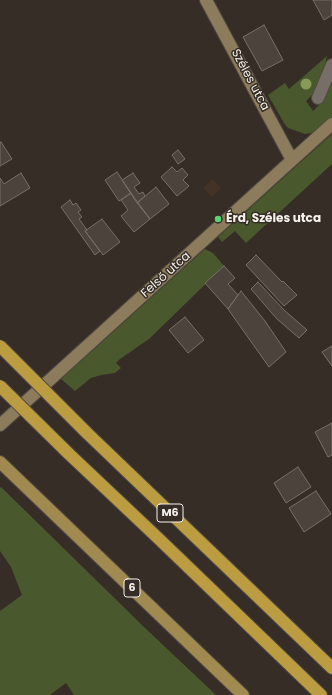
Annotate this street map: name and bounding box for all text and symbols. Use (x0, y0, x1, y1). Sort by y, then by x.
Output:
street label: Széles utca (228, 47, 272, 113)
place label: Érd, Széles utca (226, 212, 321, 226)
marker: Érd, Széles utca (213, 214, 223, 224)
street label: Felső utca (139, 249, 193, 301)
road number: M6 (157, 504, 183, 522)
road number: 6 (124, 579, 140, 597)

